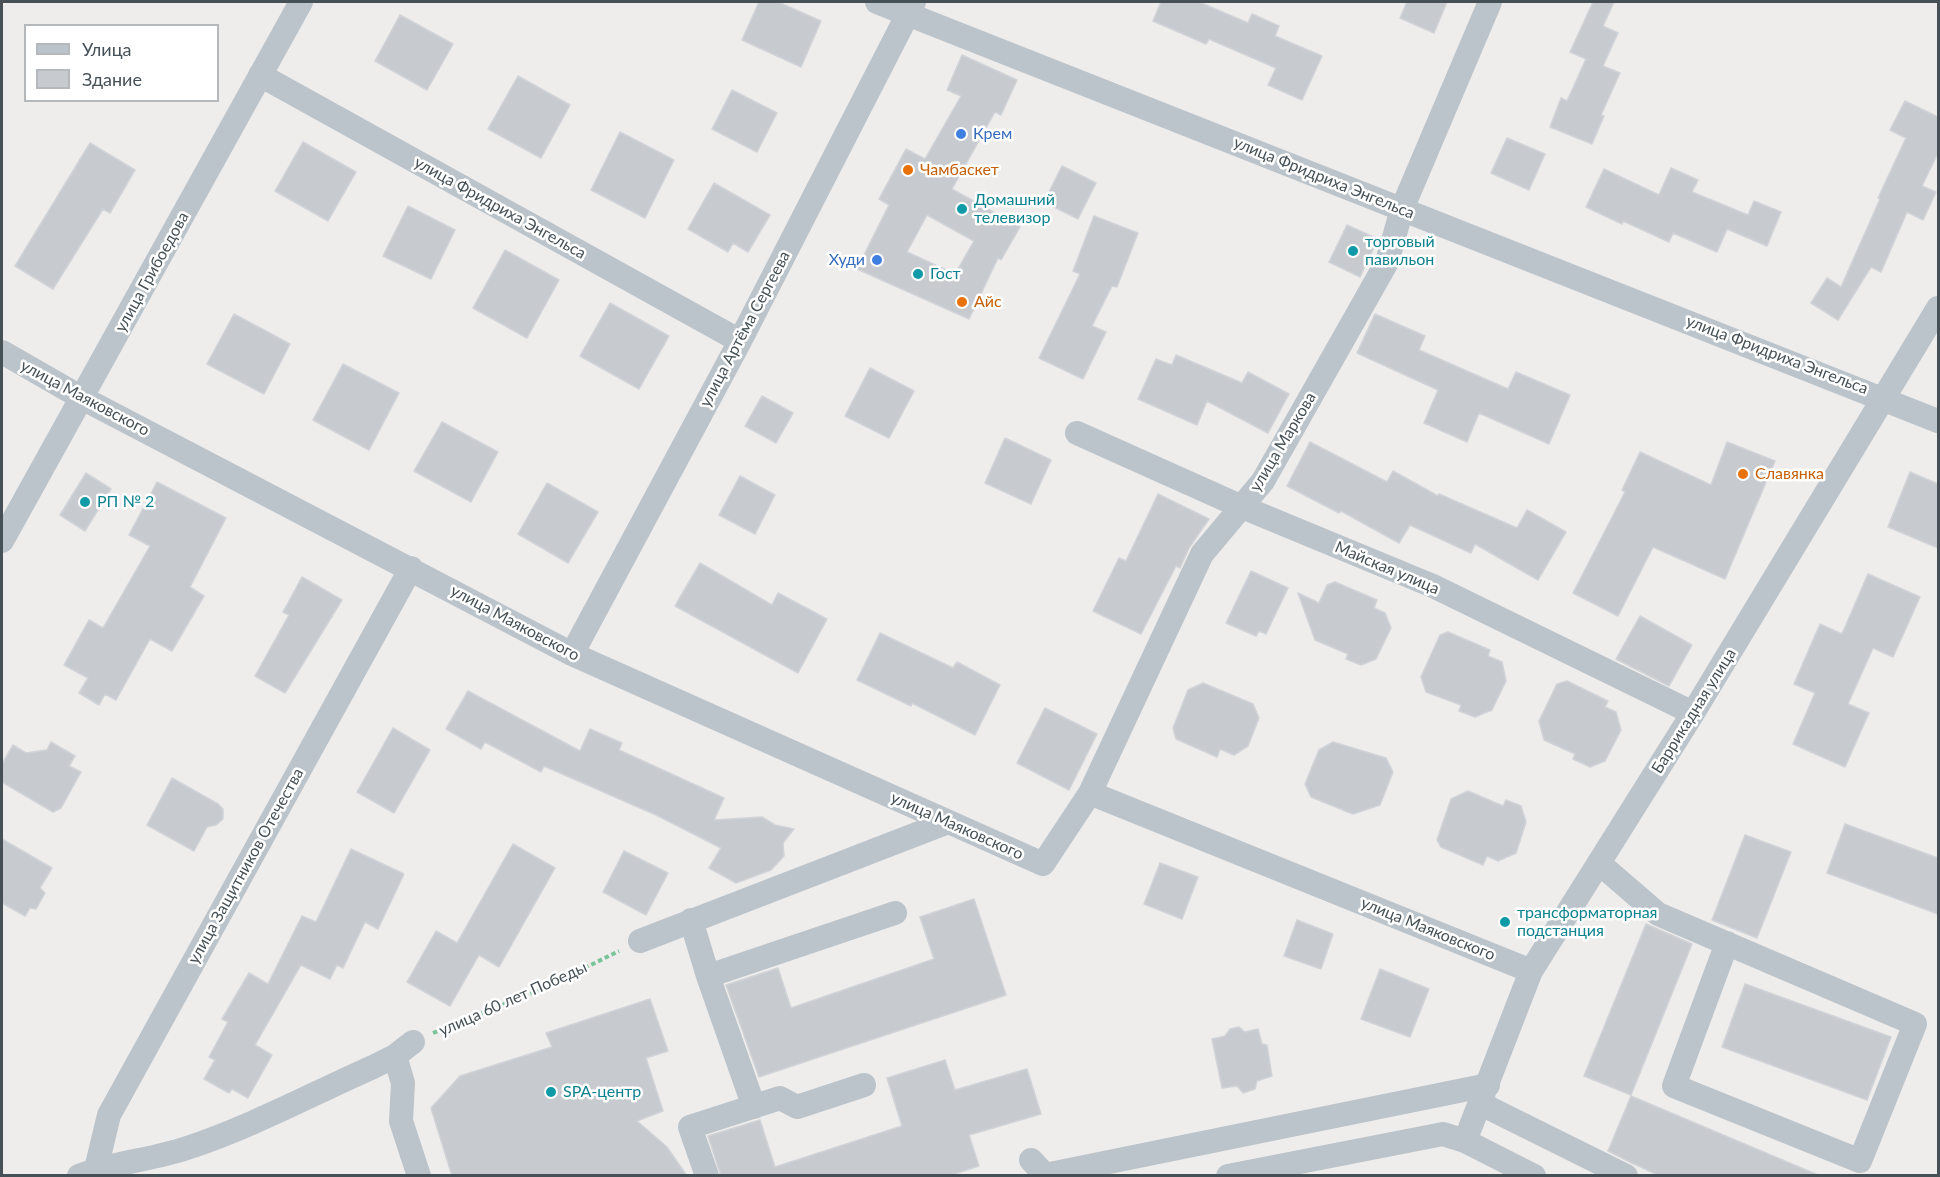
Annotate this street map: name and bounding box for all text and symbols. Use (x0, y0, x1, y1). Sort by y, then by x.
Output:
legend (24, 24, 219, 102)
text: Улица (82, 38, 132, 60)
text: Здание (82, 68, 142, 90)
place label: Крем (973, 124, 1012, 144)
marker: Крем (954, 127, 968, 141)
street label: улица Фридриха Энгельса (1231, 133, 1417, 223)
street label: улица Фридриха Энгельса (411, 153, 589, 263)
place label: Чамбаскет (920, 160, 999, 180)
marker: Чамбаскет (901, 163, 915, 177)
place label: Домашний телевизор (974, 190, 1055, 228)
marker: Домашний телевизор (955, 202, 969, 216)
street label: улица Грибоедова (111, 209, 193, 335)
place label: торговый павильон (1365, 232, 1435, 270)
marker: торговый павильон (1346, 244, 1360, 258)
street label: улица Артёма Сергеева (696, 248, 794, 410)
place label: Худи (829, 250, 865, 270)
marker: Худи (870, 253, 884, 267)
place label: Гост (930, 264, 961, 284)
marker: Гост (911, 267, 925, 281)
place label: Айс (974, 292, 1002, 312)
marker: Айс (955, 295, 969, 309)
street label: улица Фридриха Энгельса (1683, 311, 1871, 399)
street label: улица Маяковского (17, 356, 153, 440)
street label: улица Маркова (1246, 389, 1320, 495)
place label: Славянка (1755, 464, 1824, 484)
marker: Славянка (1736, 467, 1750, 481)
place label: РП № 2 (97, 492, 154, 512)
marker: РП № 2 (78, 495, 92, 509)
street label: Майская улица (1332, 537, 1442, 599)
street label: улица Маяковского (447, 581, 583, 665)
street label: Баррикадная улица (1648, 645, 1740, 777)
street label: улица Защитников Отечества (184, 765, 308, 967)
street label: улица Маяковского (888, 788, 1026, 864)
street label: улица Маяковского (1358, 893, 1498, 965)
place label: трансформаторная подстанция (1517, 903, 1657, 941)
marker: трансформаторная подстанция (1498, 915, 1512, 929)
street label: улица 60 лет Победы (436, 958, 590, 1040)
place label: SPA-центр (563, 1082, 641, 1102)
marker: SPA-центр (544, 1085, 558, 1099)

